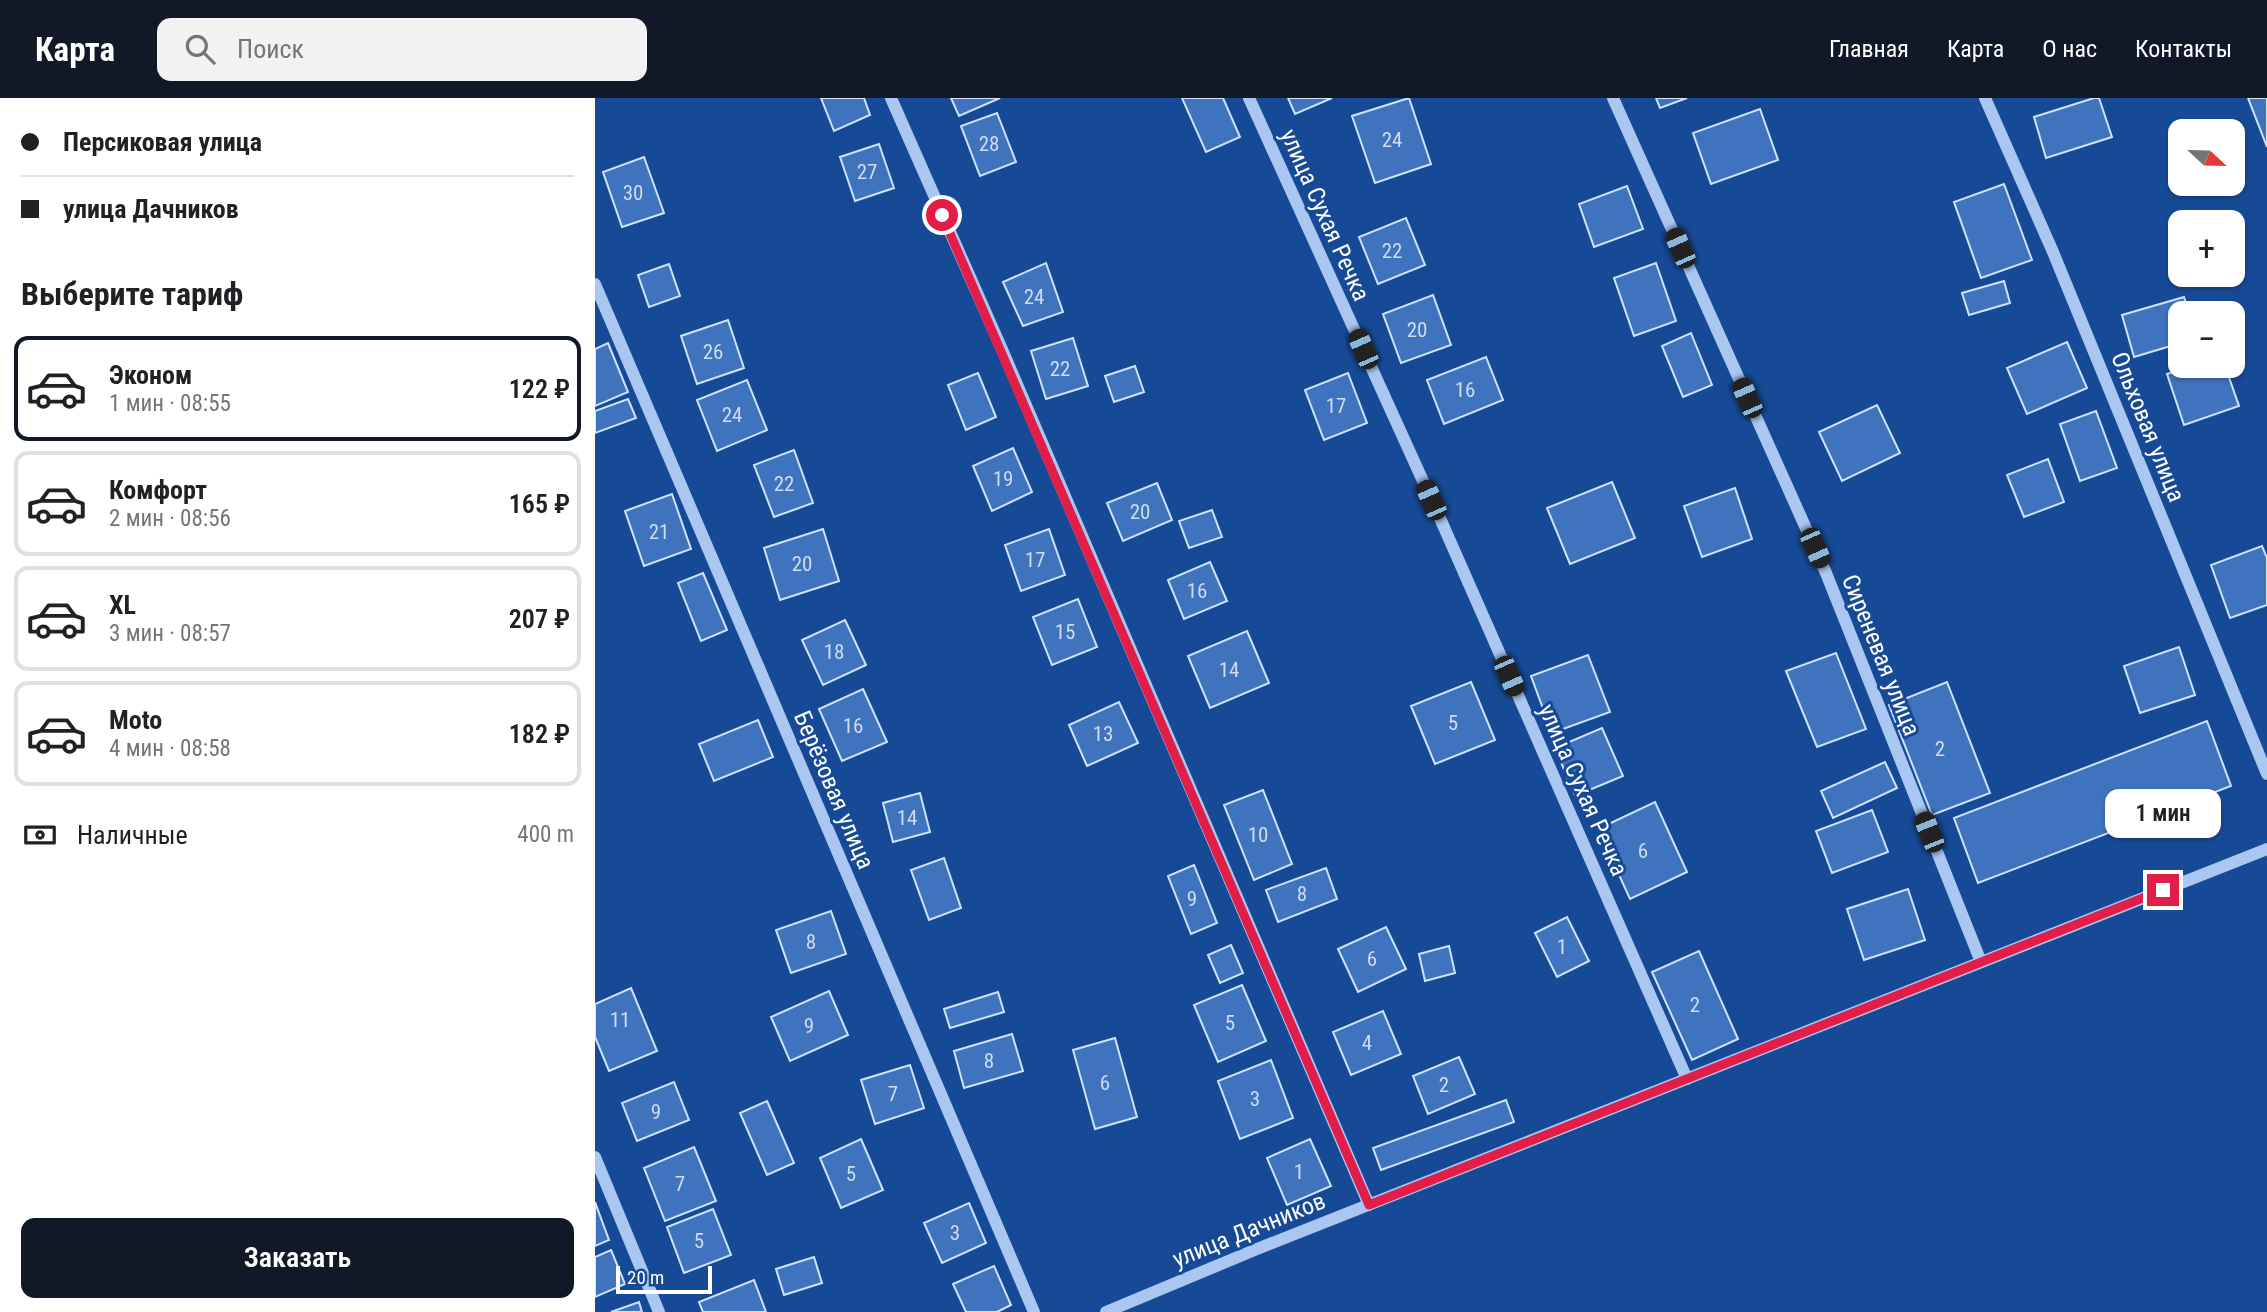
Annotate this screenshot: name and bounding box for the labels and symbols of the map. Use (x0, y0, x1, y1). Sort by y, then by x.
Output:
north arrow (2168, 119, 2245, 196)
street label: улица Сухая Речка (1275, 125, 1375, 305)
house number: 24 (1382, 128, 1402, 152)
house number: 28 (979, 132, 999, 156)
house number: 27 (857, 160, 877, 184)
house number: 30 (623, 181, 643, 205)
route start (926, 199, 958, 231)
car (1662, 225, 1699, 271)
house number: 22 (1382, 239, 1402, 263)
house number: 24 (1024, 285, 1044, 309)
house number: 20 (1407, 318, 1427, 342)
car (1345, 326, 1382, 372)
house number: 26 (703, 340, 723, 364)
street label: Ольховая улица (2105, 348, 2191, 506)
house number: 22 (1050, 357, 1070, 381)
car (1729, 375, 1766, 421)
house number: 16 (1455, 378, 1475, 402)
house number: 17 (1326, 394, 1346, 418)
house number: 24 (722, 403, 742, 427)
house number: 19 (993, 467, 1013, 491)
house number: 22 (774, 472, 794, 496)
car (1413, 477, 1450, 523)
house number: 20 (1130, 500, 1150, 524)
house number: 21 (649, 520, 669, 544)
car (1797, 525, 1834, 571)
house number: 17 (1025, 548, 1045, 572)
house number: 20 (792, 552, 812, 576)
street label: Сиреневая улица (1836, 570, 1926, 740)
house number: 16 (1187, 579, 1207, 603)
house number: 15 (1055, 620, 1075, 644)
house number: 18 (824, 640, 844, 664)
car (1491, 653, 1528, 699)
house number: 14 (1219, 658, 1239, 682)
street label: улица Сухая Речка (1533, 700, 1633, 880)
street label: Берёзовая улица (788, 707, 880, 873)
house number: 5 (1448, 711, 1458, 735)
house number: 16 (843, 714, 863, 738)
house number: 13 (1093, 722, 1113, 746)
house number: 2 (1935, 737, 1945, 761)
callout: 1 мин (2105, 788, 2221, 838)
house number: 14 (897, 806, 917, 830)
car (1912, 809, 1947, 855)
house number: 10 (1248, 823, 1268, 847)
house number: 6 (1638, 839, 1648, 863)
route end (2147, 874, 2179, 906)
house number: 8 (1297, 882, 1307, 906)
house number: 9 (1187, 887, 1197, 911)
house number: 8 (806, 930, 816, 954)
house number: 1 (1557, 935, 1567, 959)
house number: 6 (1367, 947, 1377, 971)
house number: 2 (1690, 993, 1700, 1017)
house number: 11 (610, 1008, 630, 1032)
house number: 5 (1225, 1011, 1235, 1035)
house number: 9 (804, 1014, 814, 1038)
house number: 4 (1362, 1031, 1372, 1055)
house number: 8 (984, 1049, 994, 1073)
house number: 6 (1100, 1071, 1110, 1095)
house number: 2 (1439, 1073, 1449, 1097)
house number: 7 (888, 1082, 898, 1106)
house number: 3 (1250, 1087, 1260, 1111)
house number: 9 (651, 1100, 661, 1124)
house number: 1 (1294, 1160, 1304, 1184)
house number: 5 (846, 1162, 856, 1186)
house number: 7 (675, 1172, 685, 1196)
street label: улица Дачников (1169, 1187, 1329, 1273)
house number: 3 (950, 1221, 960, 1245)
house number: 5 (694, 1229, 704, 1253)
scale bar (616, 1263, 712, 1295)

